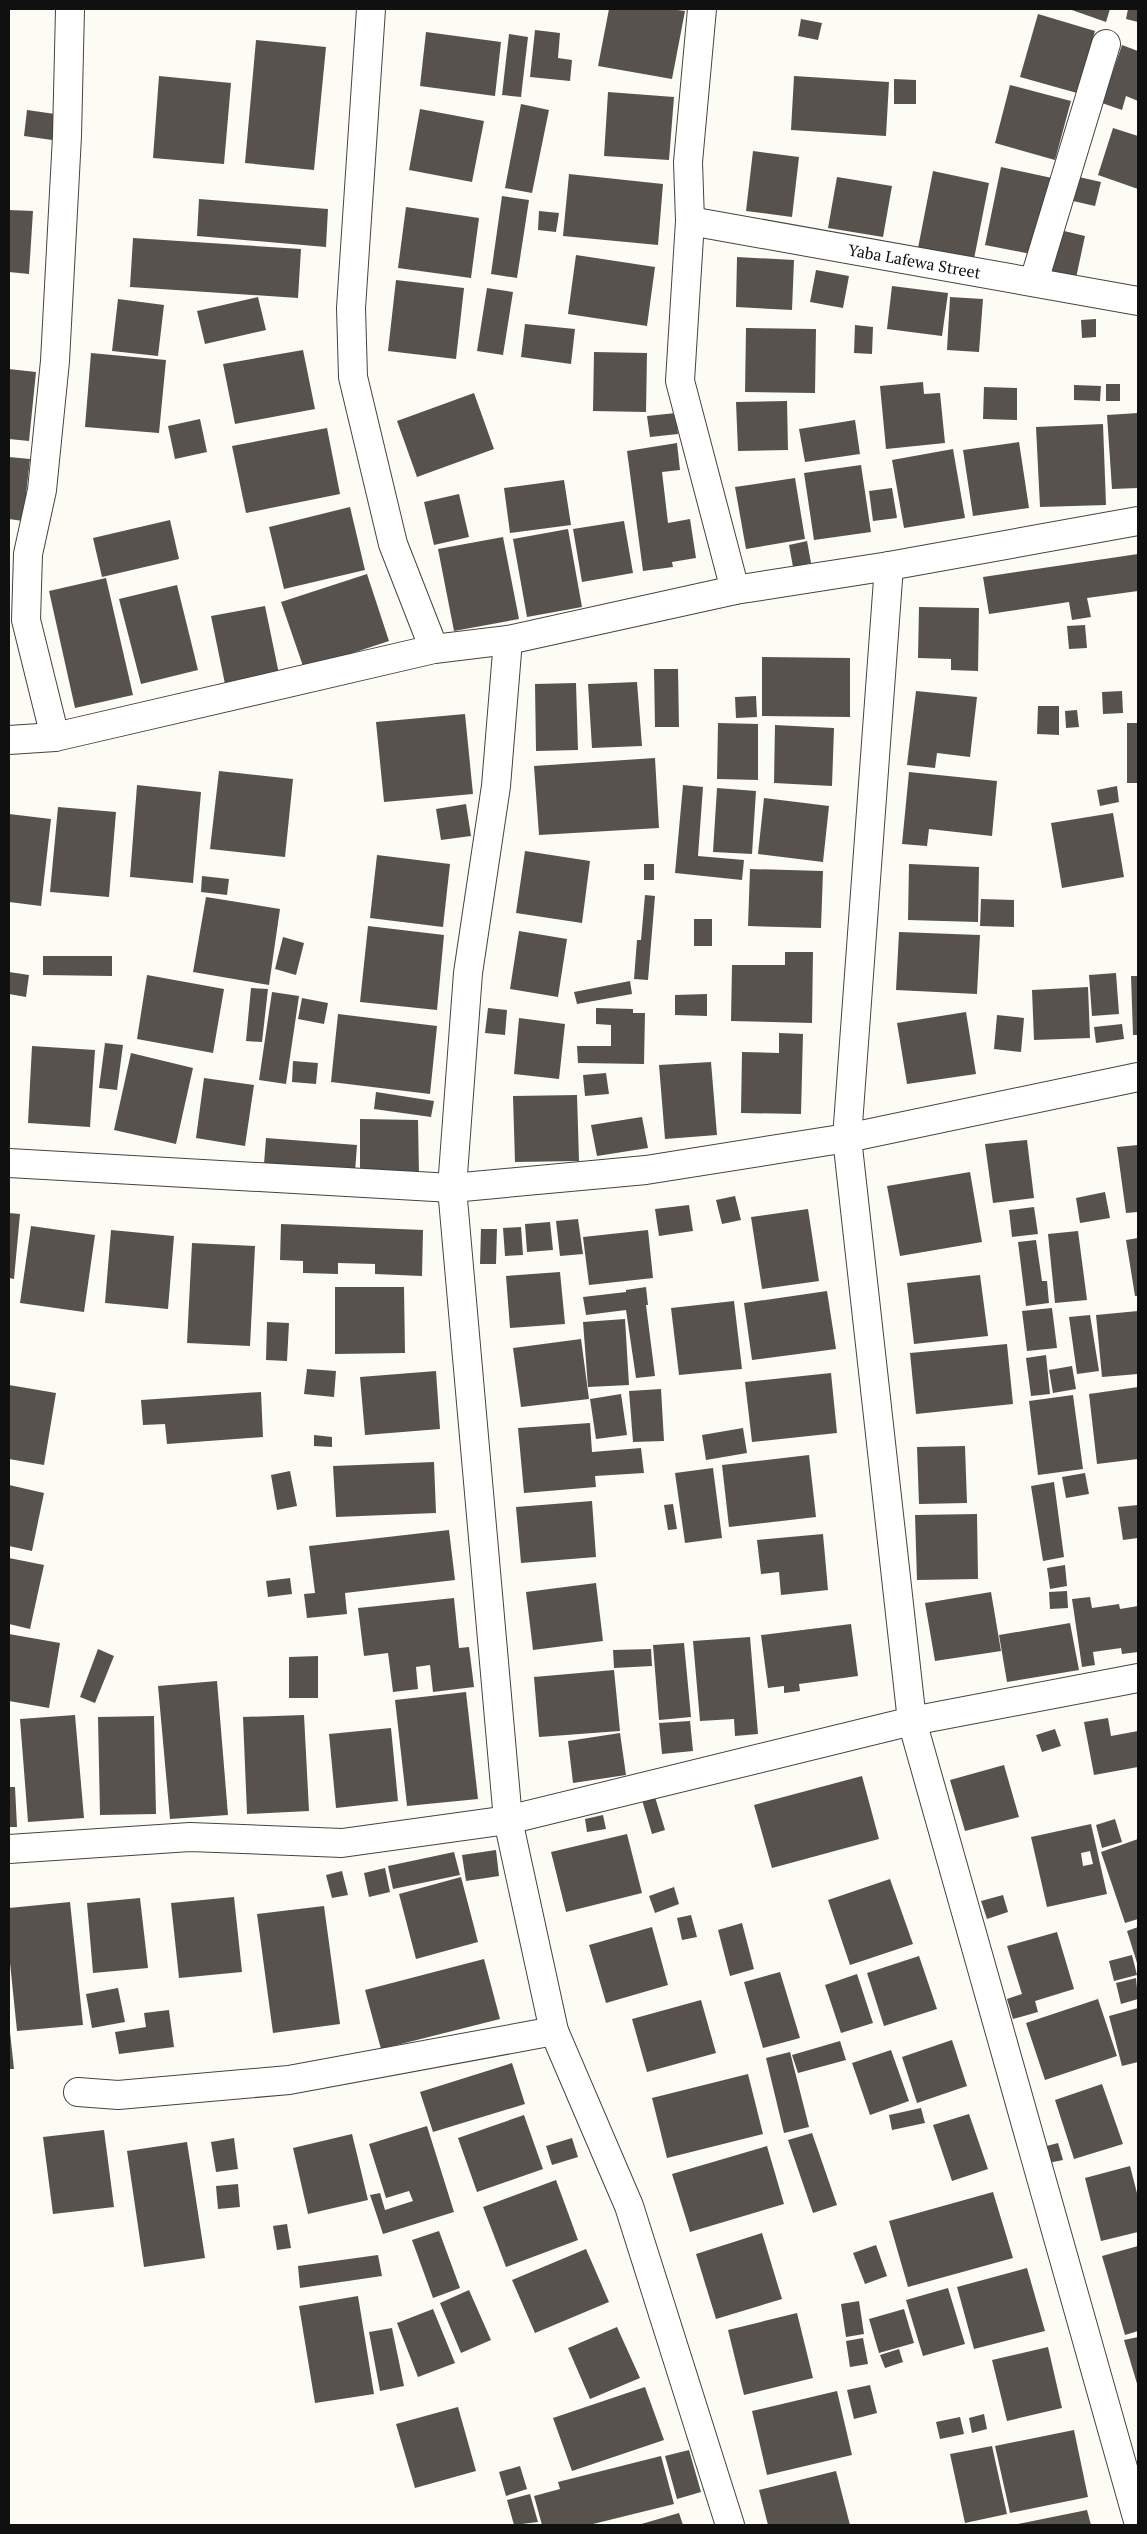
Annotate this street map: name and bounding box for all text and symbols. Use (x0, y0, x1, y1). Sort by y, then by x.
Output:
street label: Yaba Lafewa Street (846, 238, 983, 284)

